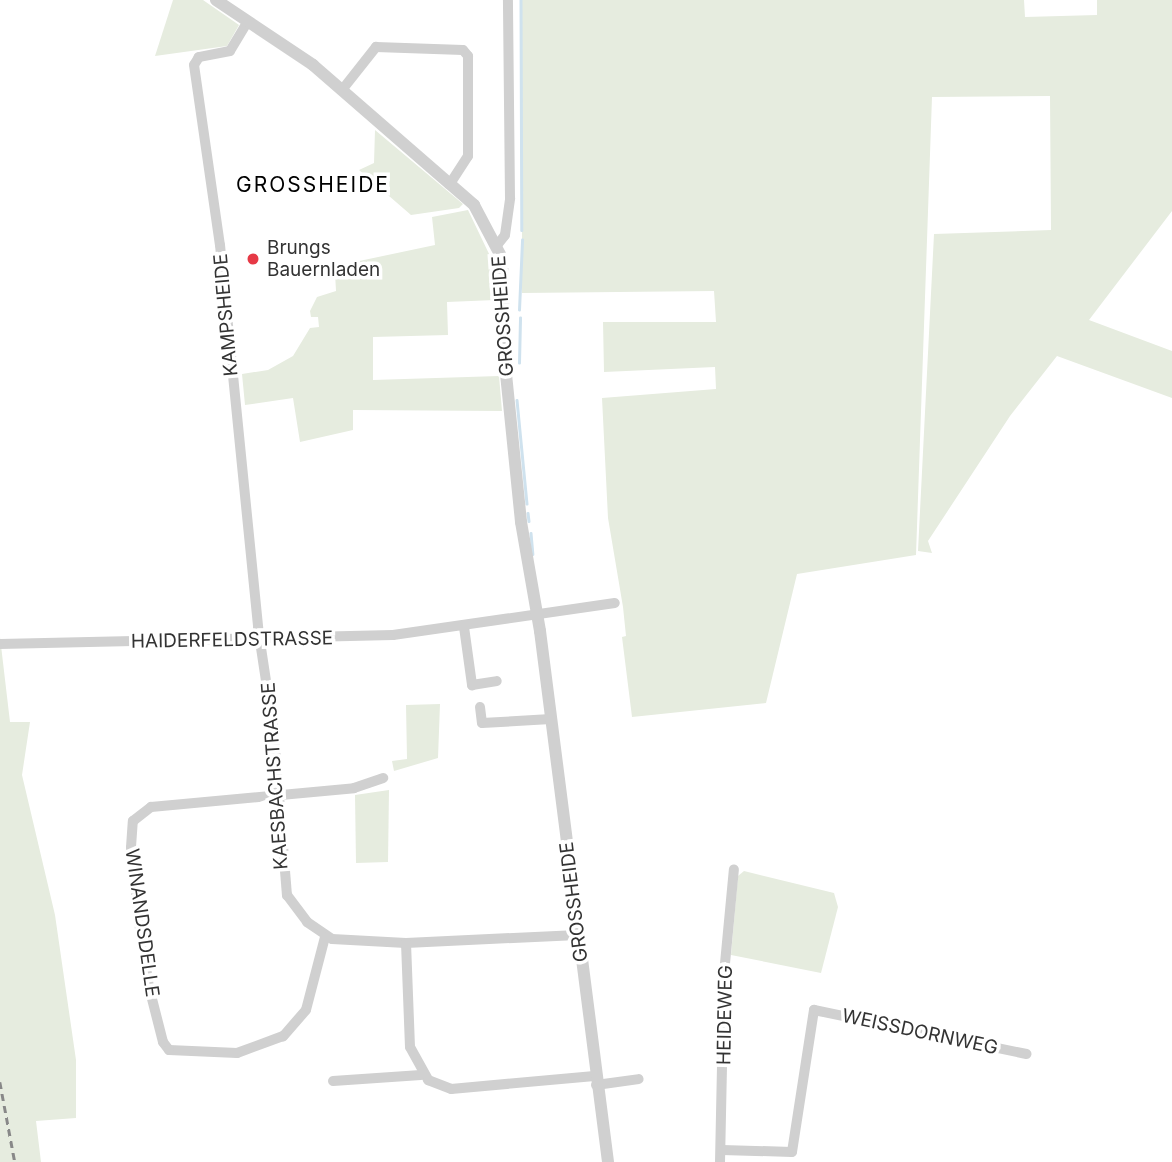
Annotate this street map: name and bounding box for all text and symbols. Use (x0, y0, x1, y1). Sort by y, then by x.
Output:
district label: GROSSHEIDE (237, 172, 389, 198)
place label: Brungs Bauernladen (267, 237, 380, 281)
marker: Brungs Bauernladen (245, 251, 261, 267)
street label: KAMPSHEIDE (209, 253, 243, 377)
street label: GROSSHEIDE (487, 255, 519, 377)
street label: HAIDERFELDSTRASSE (131, 627, 333, 653)
street label: KAESBACHSTRASSE (257, 681, 293, 871)
street label: GROSSHEIDE (555, 841, 593, 963)
street label: WINANDSDELLE (120, 847, 164, 999)
street label: HEIDEWEG (713, 965, 737, 1065)
street label: WEISSDORNWEG (840, 1004, 1000, 1060)

